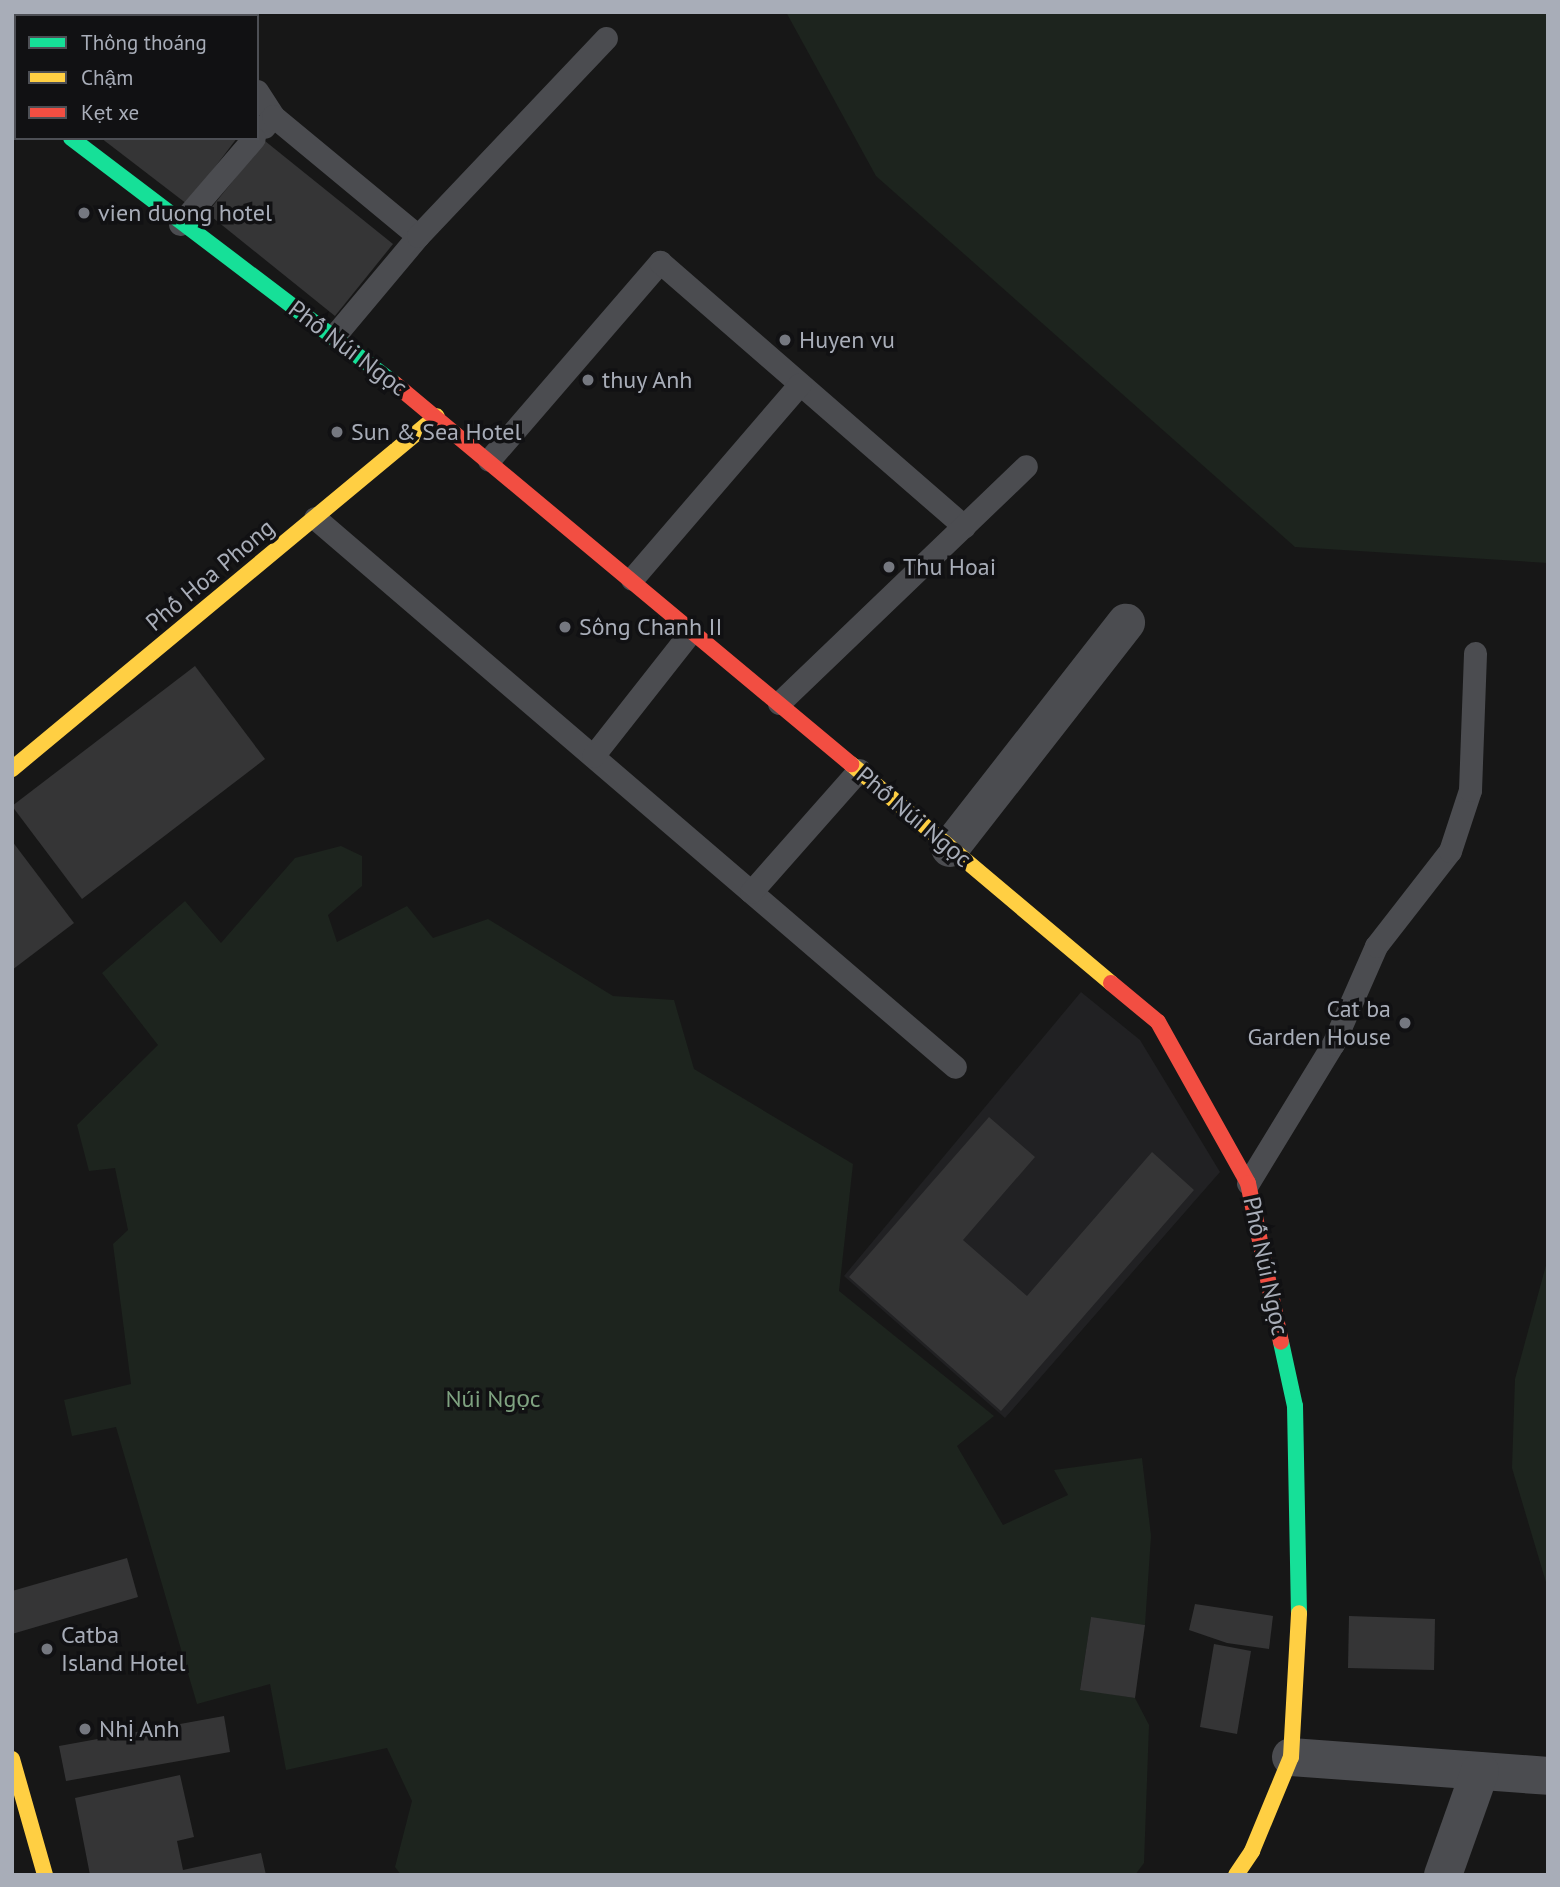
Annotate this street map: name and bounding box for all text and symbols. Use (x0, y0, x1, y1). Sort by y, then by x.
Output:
legend (14, 14, 259, 140)
text: Thông thoáng (81, 29, 207, 56)
text: Chậm (81, 64, 133, 91)
text: Kẹt xe (81, 99, 139, 126)
place label: vien duong hotel (98, 199, 272, 227)
marker: vien duong hotel (76, 205, 92, 221)
street label: Phố Núi Ngọc (283, 294, 413, 402)
place label: Huyen vu (799, 326, 895, 354)
marker: Huyen vu (777, 332, 793, 348)
place label: thuy Anh (602, 366, 694, 394)
marker: thuy Anh (580, 372, 596, 388)
place label: Sun & Sea Hotel (351, 418, 521, 446)
marker: Sun & Sea Hotel (329, 424, 345, 440)
street label: Phố Hoa Phong (140, 513, 280, 637)
place label: Thu Hoai (903, 553, 996, 581)
marker: Thu Hoai (881, 559, 897, 575)
place label: Sông Chanh II (579, 613, 722, 641)
marker: Sông Chanh II (557, 619, 573, 635)
street label: Phố Núi Ngọc (851, 761, 977, 873)
place label: Cat ba Garden House (1247, 995, 1391, 1051)
marker: Cat ba Garden House (1397, 1015, 1413, 1031)
street label: Phố Núi Ngọc (1237, 1194, 1295, 1338)
park label: Núi Ngọc (445, 1385, 541, 1413)
place label: Catba Island Hotel (61, 1621, 186, 1677)
marker: Catba Island Hotel (39, 1641, 55, 1657)
place label: Nhị Anh (99, 1715, 180, 1743)
marker: Nhị Anh (77, 1721, 93, 1737)

